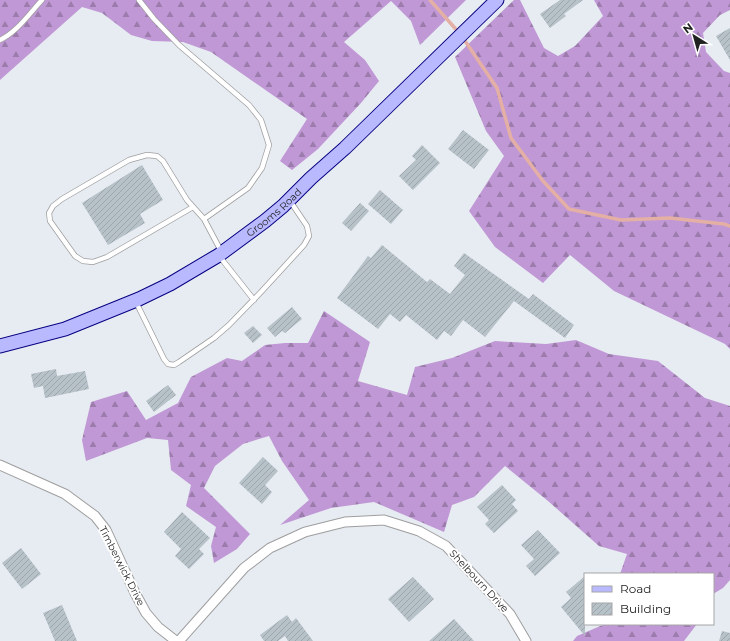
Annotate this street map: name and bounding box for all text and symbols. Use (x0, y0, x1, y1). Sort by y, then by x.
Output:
north arrow (674, 16, 714, 56)
text: N (680, 20, 696, 36)
street label: Grooms Road (244, 185, 304, 239)
street label: Timberwick Drive (96, 524, 148, 608)
street label: Shelbourn Drive (447, 547, 511, 615)
legend (584, 573, 714, 625)
text: Road (620, 581, 651, 596)
text: Building (620, 601, 671, 616)

